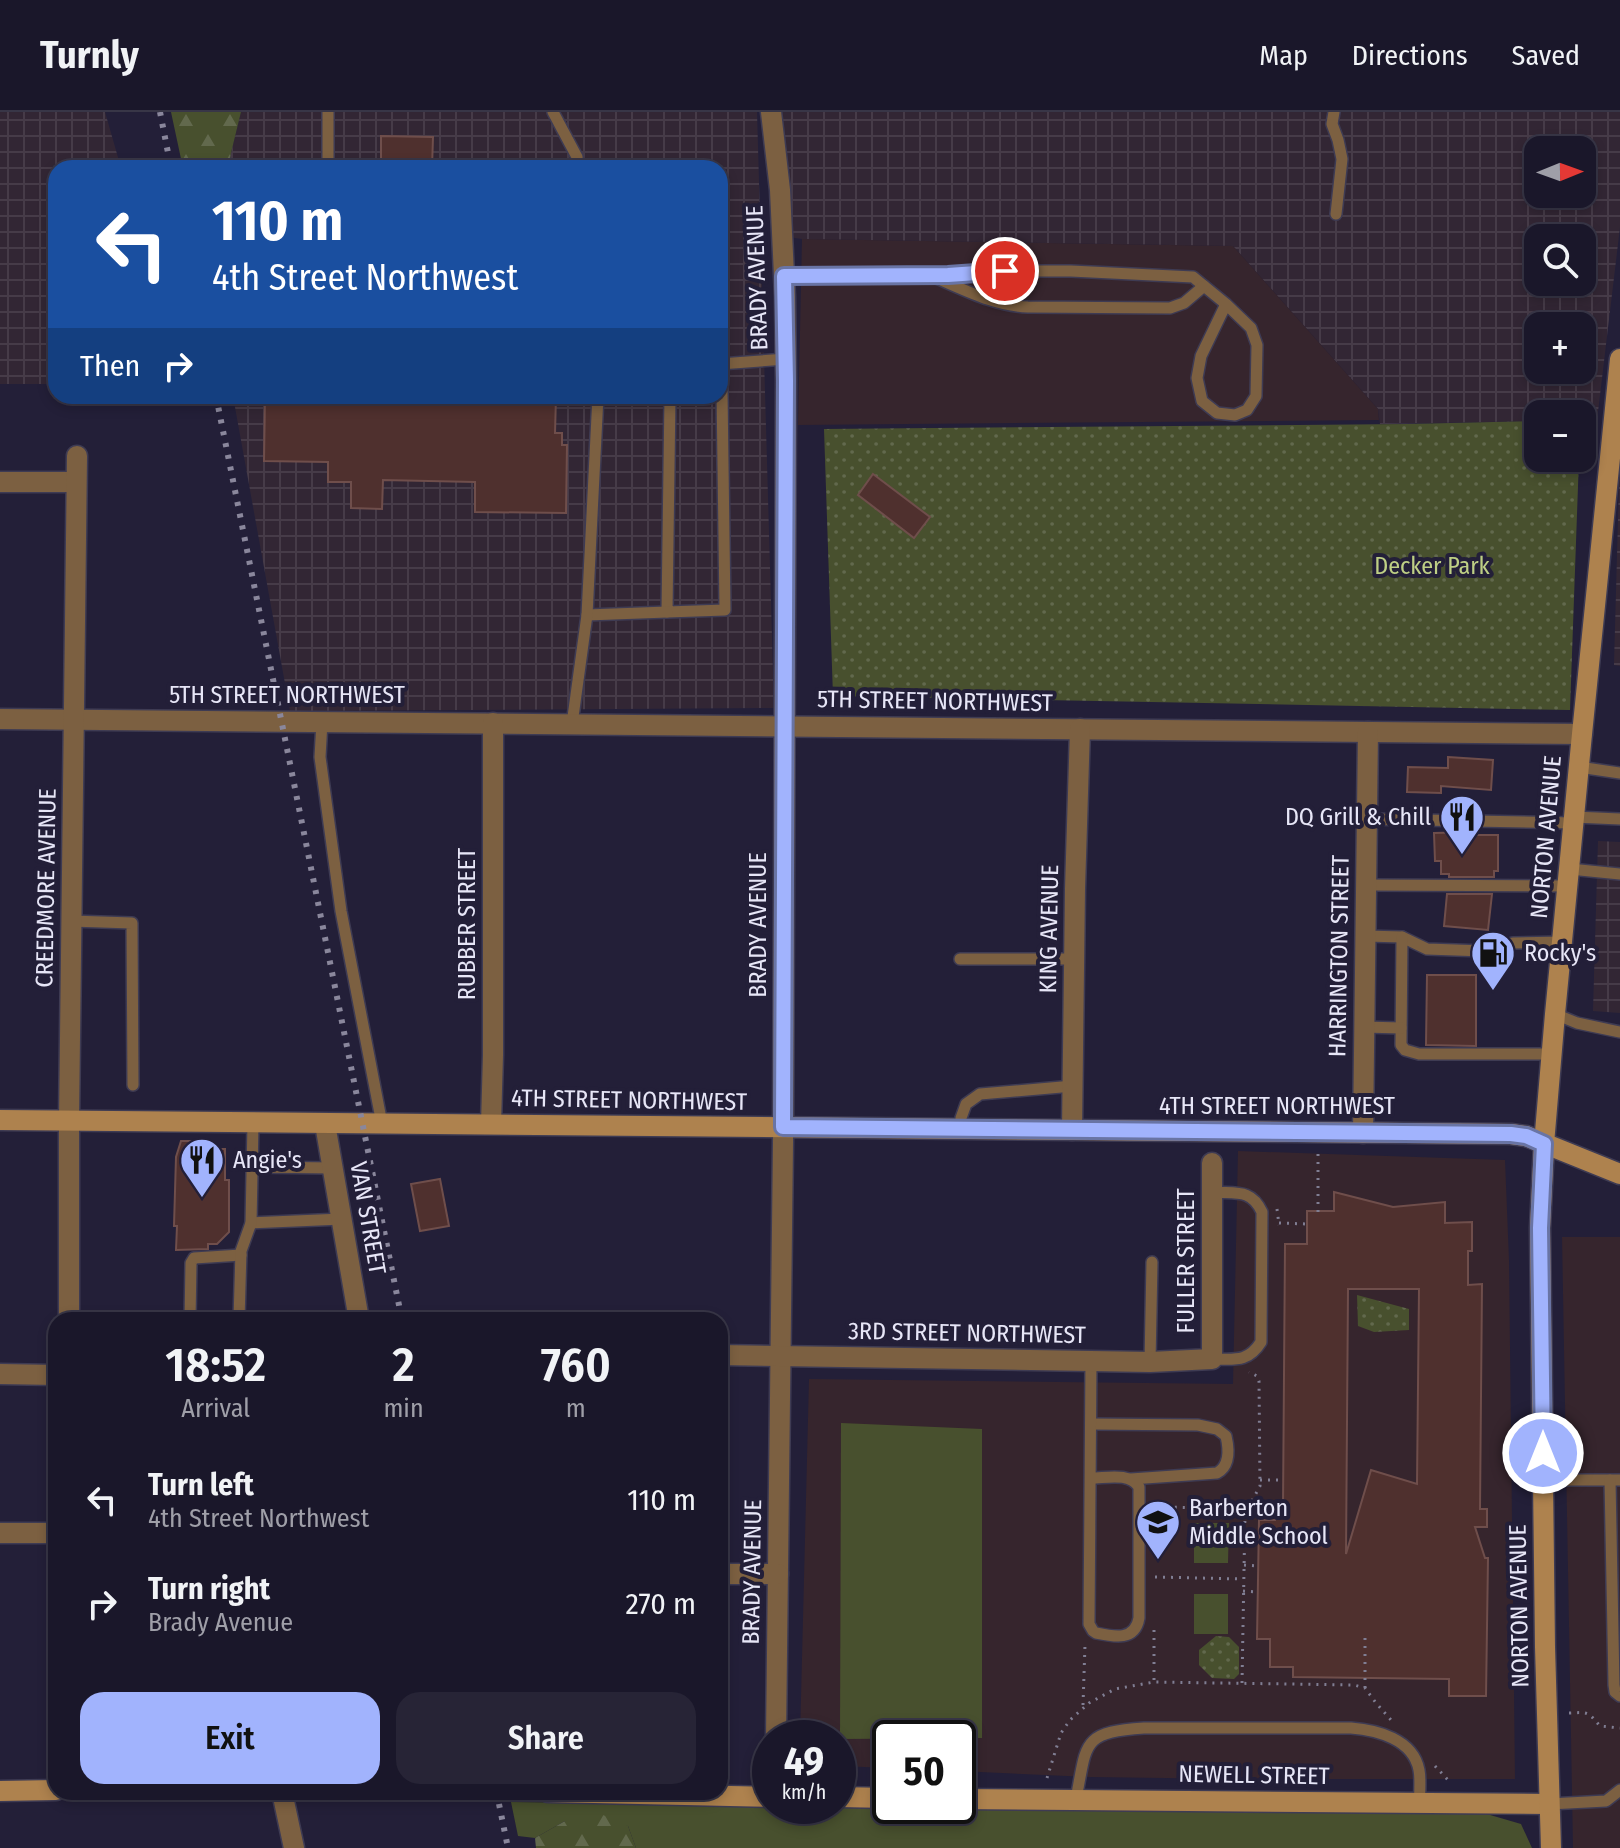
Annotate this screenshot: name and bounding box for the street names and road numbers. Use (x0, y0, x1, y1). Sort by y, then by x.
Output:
street label: BRADY AVENUE (740, 205, 774, 351)
street label: 5TH STREET NORTHWEST (169, 681, 405, 709)
street label: 5TH STREET NORTHWEST (817, 685, 1053, 717)
street label: NORTON AVENUE (1525, 754, 1567, 920)
street label: CREEDMORE AVENUE (30, 788, 62, 988)
street label: RUBBER STREET (453, 848, 481, 1000)
street label: BRADY AVENUE (744, 852, 772, 998)
street label: HARRINGTON STREET (1323, 855, 1355, 1057)
street label: KING AVENUE (1034, 864, 1064, 994)
street label: 4TH STREET NORTHWEST (511, 1084, 747, 1116)
street label: 4TH STREET NORTHWEST (1159, 1092, 1395, 1120)
street label: VAN STREET (344, 1159, 392, 1277)
street label: FULLER STREET (1172, 1188, 1200, 1334)
street label: 3RD STREET NORTHWEST (848, 1317, 1086, 1349)
street label: BRADY AVENUE (737, 1499, 767, 1645)
street label: NORTON AVENUE (1504, 1524, 1534, 1688)
street label: NEWELL STREET (1178, 1760, 1330, 1790)

